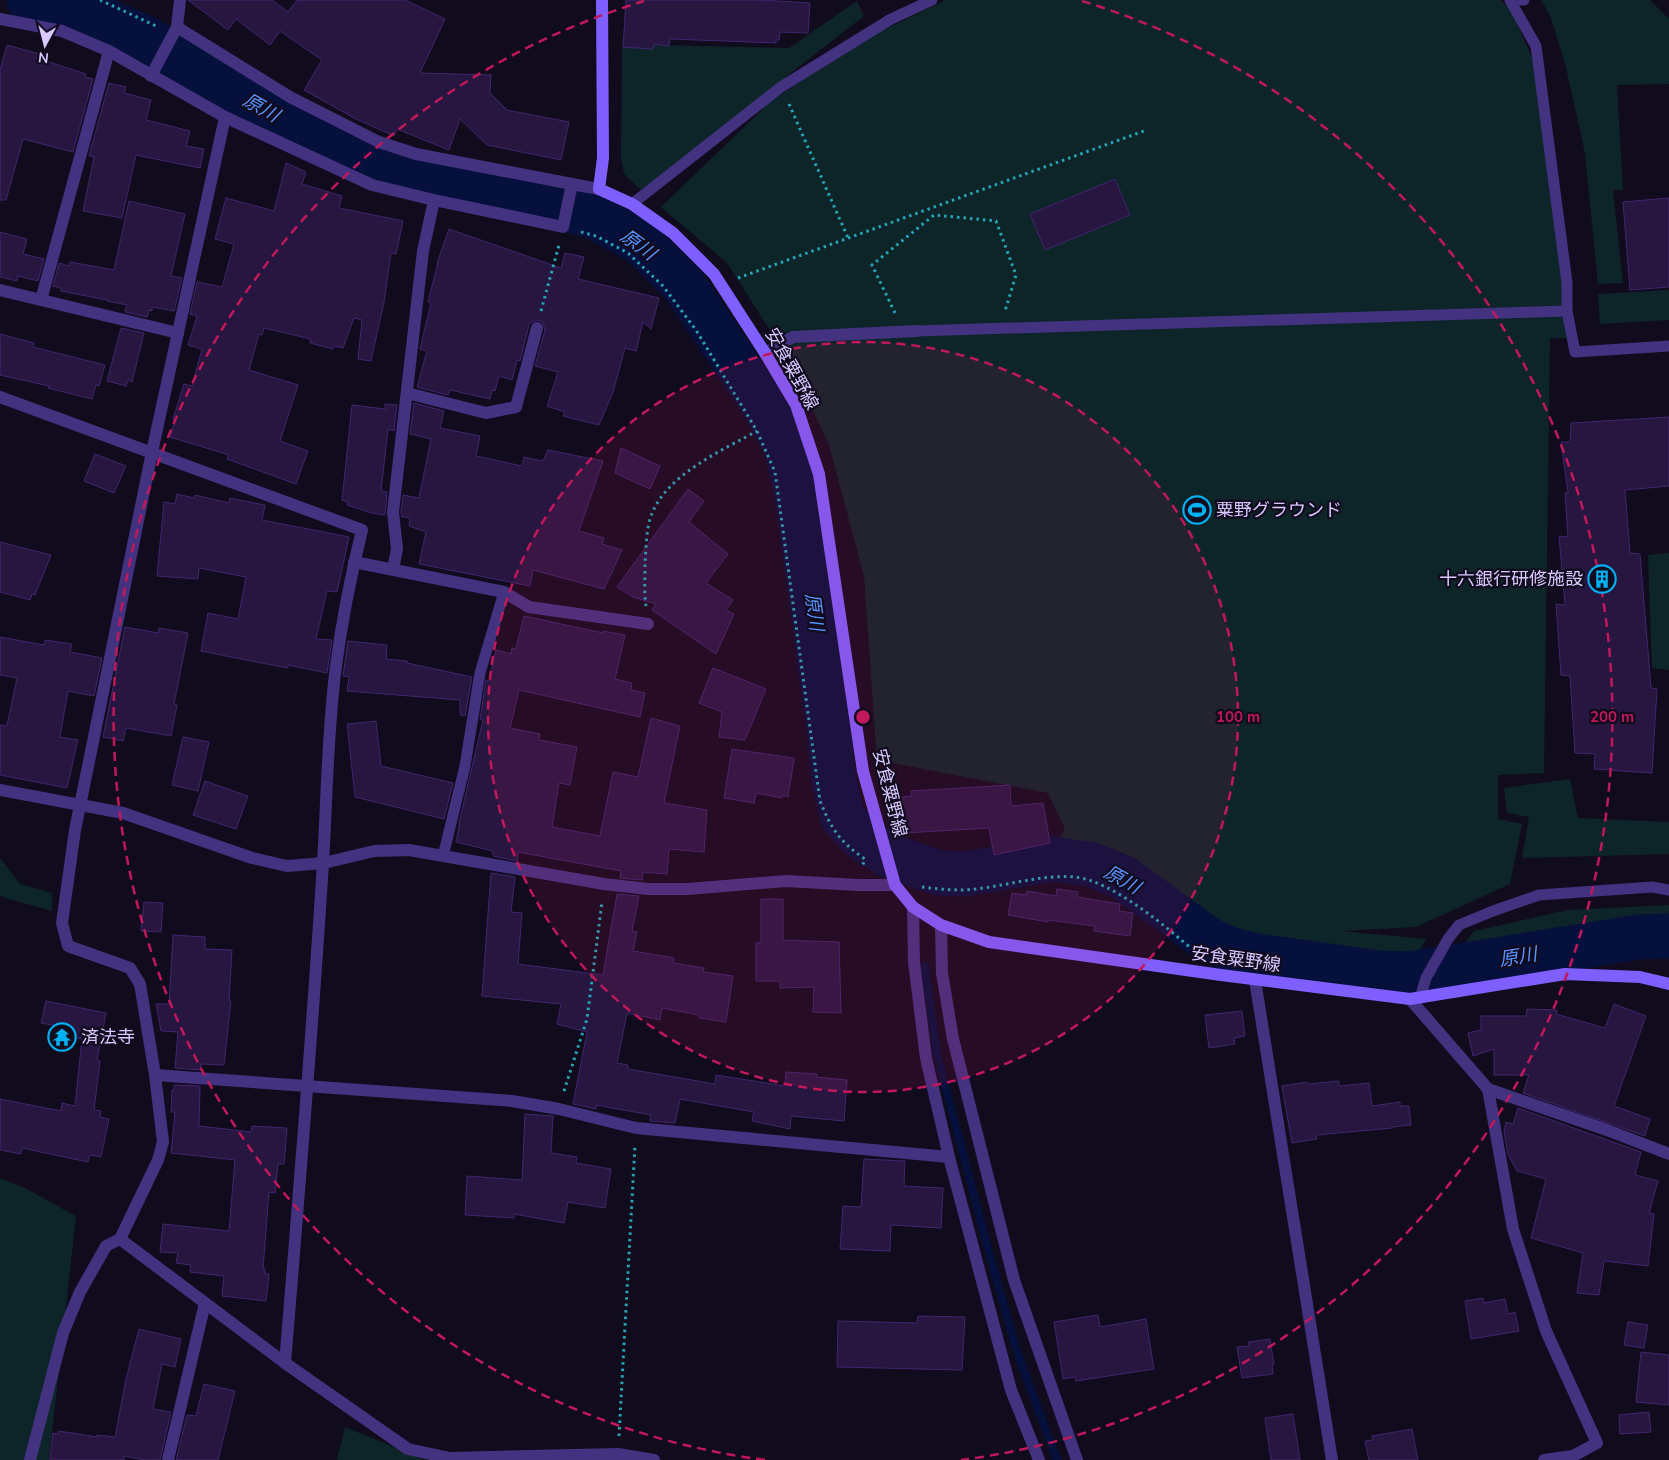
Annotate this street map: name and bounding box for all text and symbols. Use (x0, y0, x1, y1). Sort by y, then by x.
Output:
north arrow (20, 20, 70, 70)
text: N (37, 47, 50, 67)
water label: 原川 (238, 87, 286, 130)
water label: 原川 (615, 223, 663, 268)
street label: 安食粟野線 (760, 324, 824, 414)
sports icon: 粟野グラウンド (1182, 495, 1212, 525)
place label: 粟野グラウンド (1216, 498, 1342, 522)
building icon: 十六銀行研修施設 (1587, 564, 1617, 594)
place label: 十六銀行研修施設 (1439, 567, 1583, 591)
water label: 原川 (798, 591, 830, 635)
text: 100 m (1216, 707, 1260, 727)
text: 200 m (1590, 707, 1634, 727)
centre of rings (854, 708, 872, 726)
street label: 安食粟野線 (867, 746, 913, 840)
water label: 原川 (1099, 859, 1147, 902)
street label: 安食粟野線 (1190, 941, 1282, 977)
water label: 原川 (1497, 941, 1541, 973)
temple icon: 済法寺 (47, 1022, 77, 1052)
place label: 済法寺 (81, 1025, 135, 1049)

